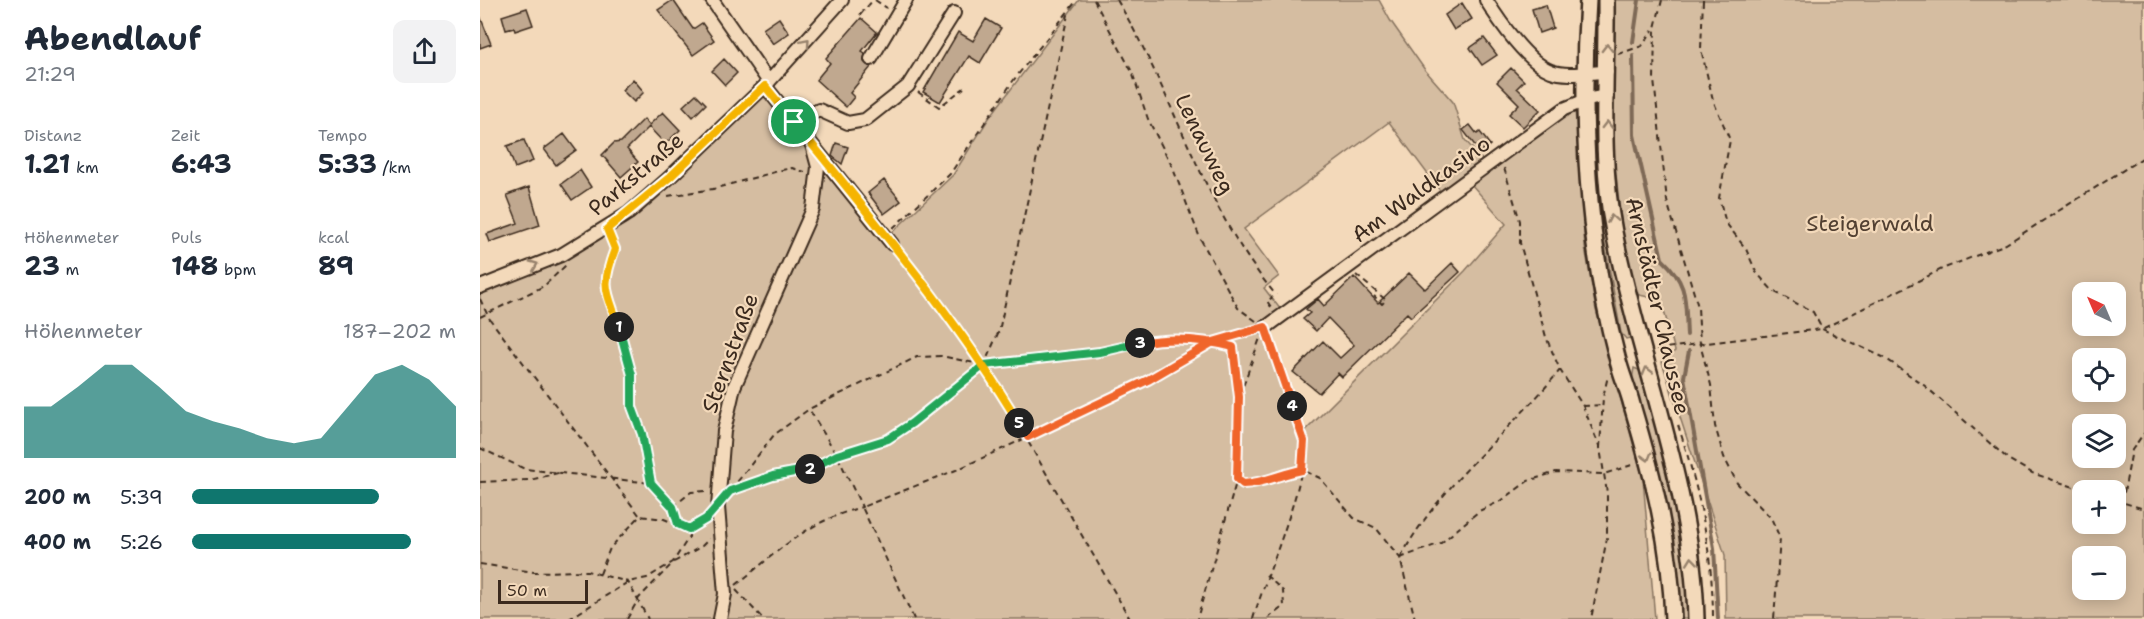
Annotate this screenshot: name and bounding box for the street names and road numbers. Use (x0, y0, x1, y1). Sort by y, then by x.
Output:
street label: Lenauweg (1168, 89, 1242, 199)
street label: Parkstraße (582, 126, 690, 222)
street label: Am Waldkasino (1346, 129, 1496, 249)
street label: Arnstädter Chaussee (1619, 194, 1697, 418)
street label: Sternstraße (695, 289, 765, 417)

